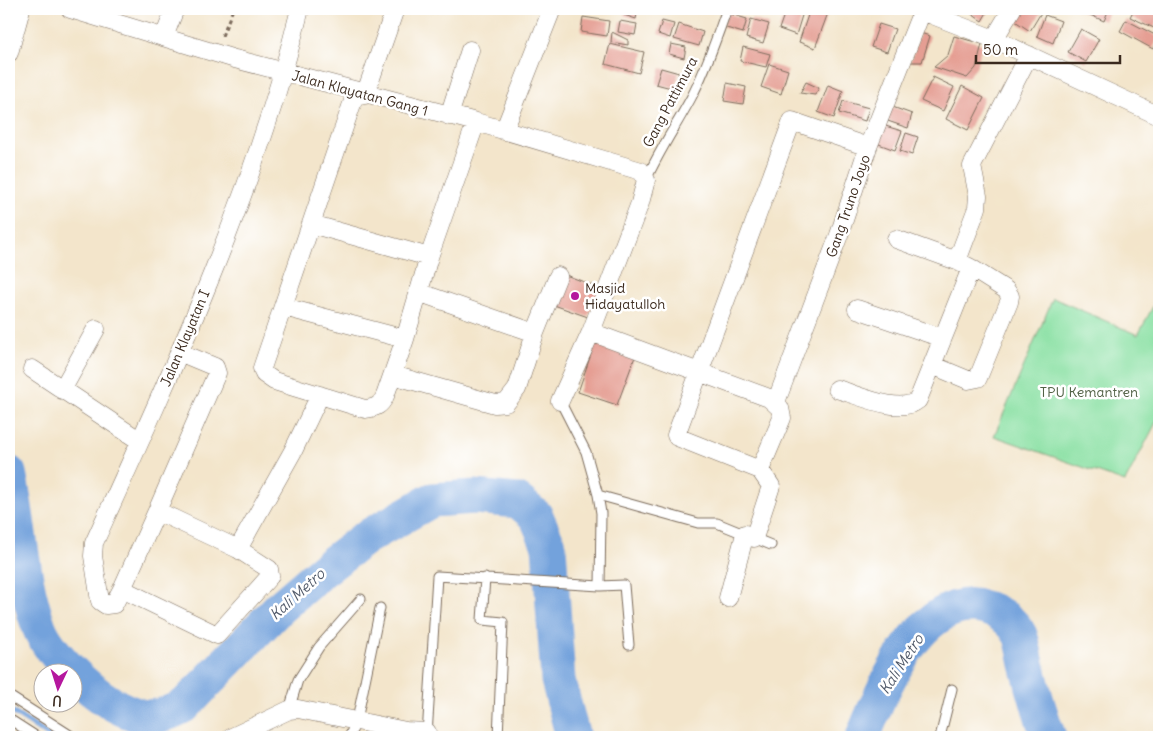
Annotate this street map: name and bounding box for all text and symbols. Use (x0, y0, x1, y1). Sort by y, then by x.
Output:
scale bar (976, 32, 1119, 64)
text: 50 m (983, 40, 1018, 59)
street label: Gang Pattimura (639, 54, 701, 150)
street label: Jalan Klayatan Gang 1 (290, 66, 430, 120)
street label: Gang Truno Joyo (822, 152, 874, 260)
place label: Masjid Hidayatulloh (585, 279, 665, 313)
street label: Jalan Klayatan I (156, 287, 214, 389)
marker: Masjid Hidayatulloh (569, 290, 581, 302)
park label: TPU Kemantren (1040, 383, 1138, 401)
water label: Kali Metro (266, 563, 330, 624)
water label: Kali Metro (875, 629, 928, 698)
north arrow (32, 664, 82, 714)
text: U (52, 692, 62, 710)

